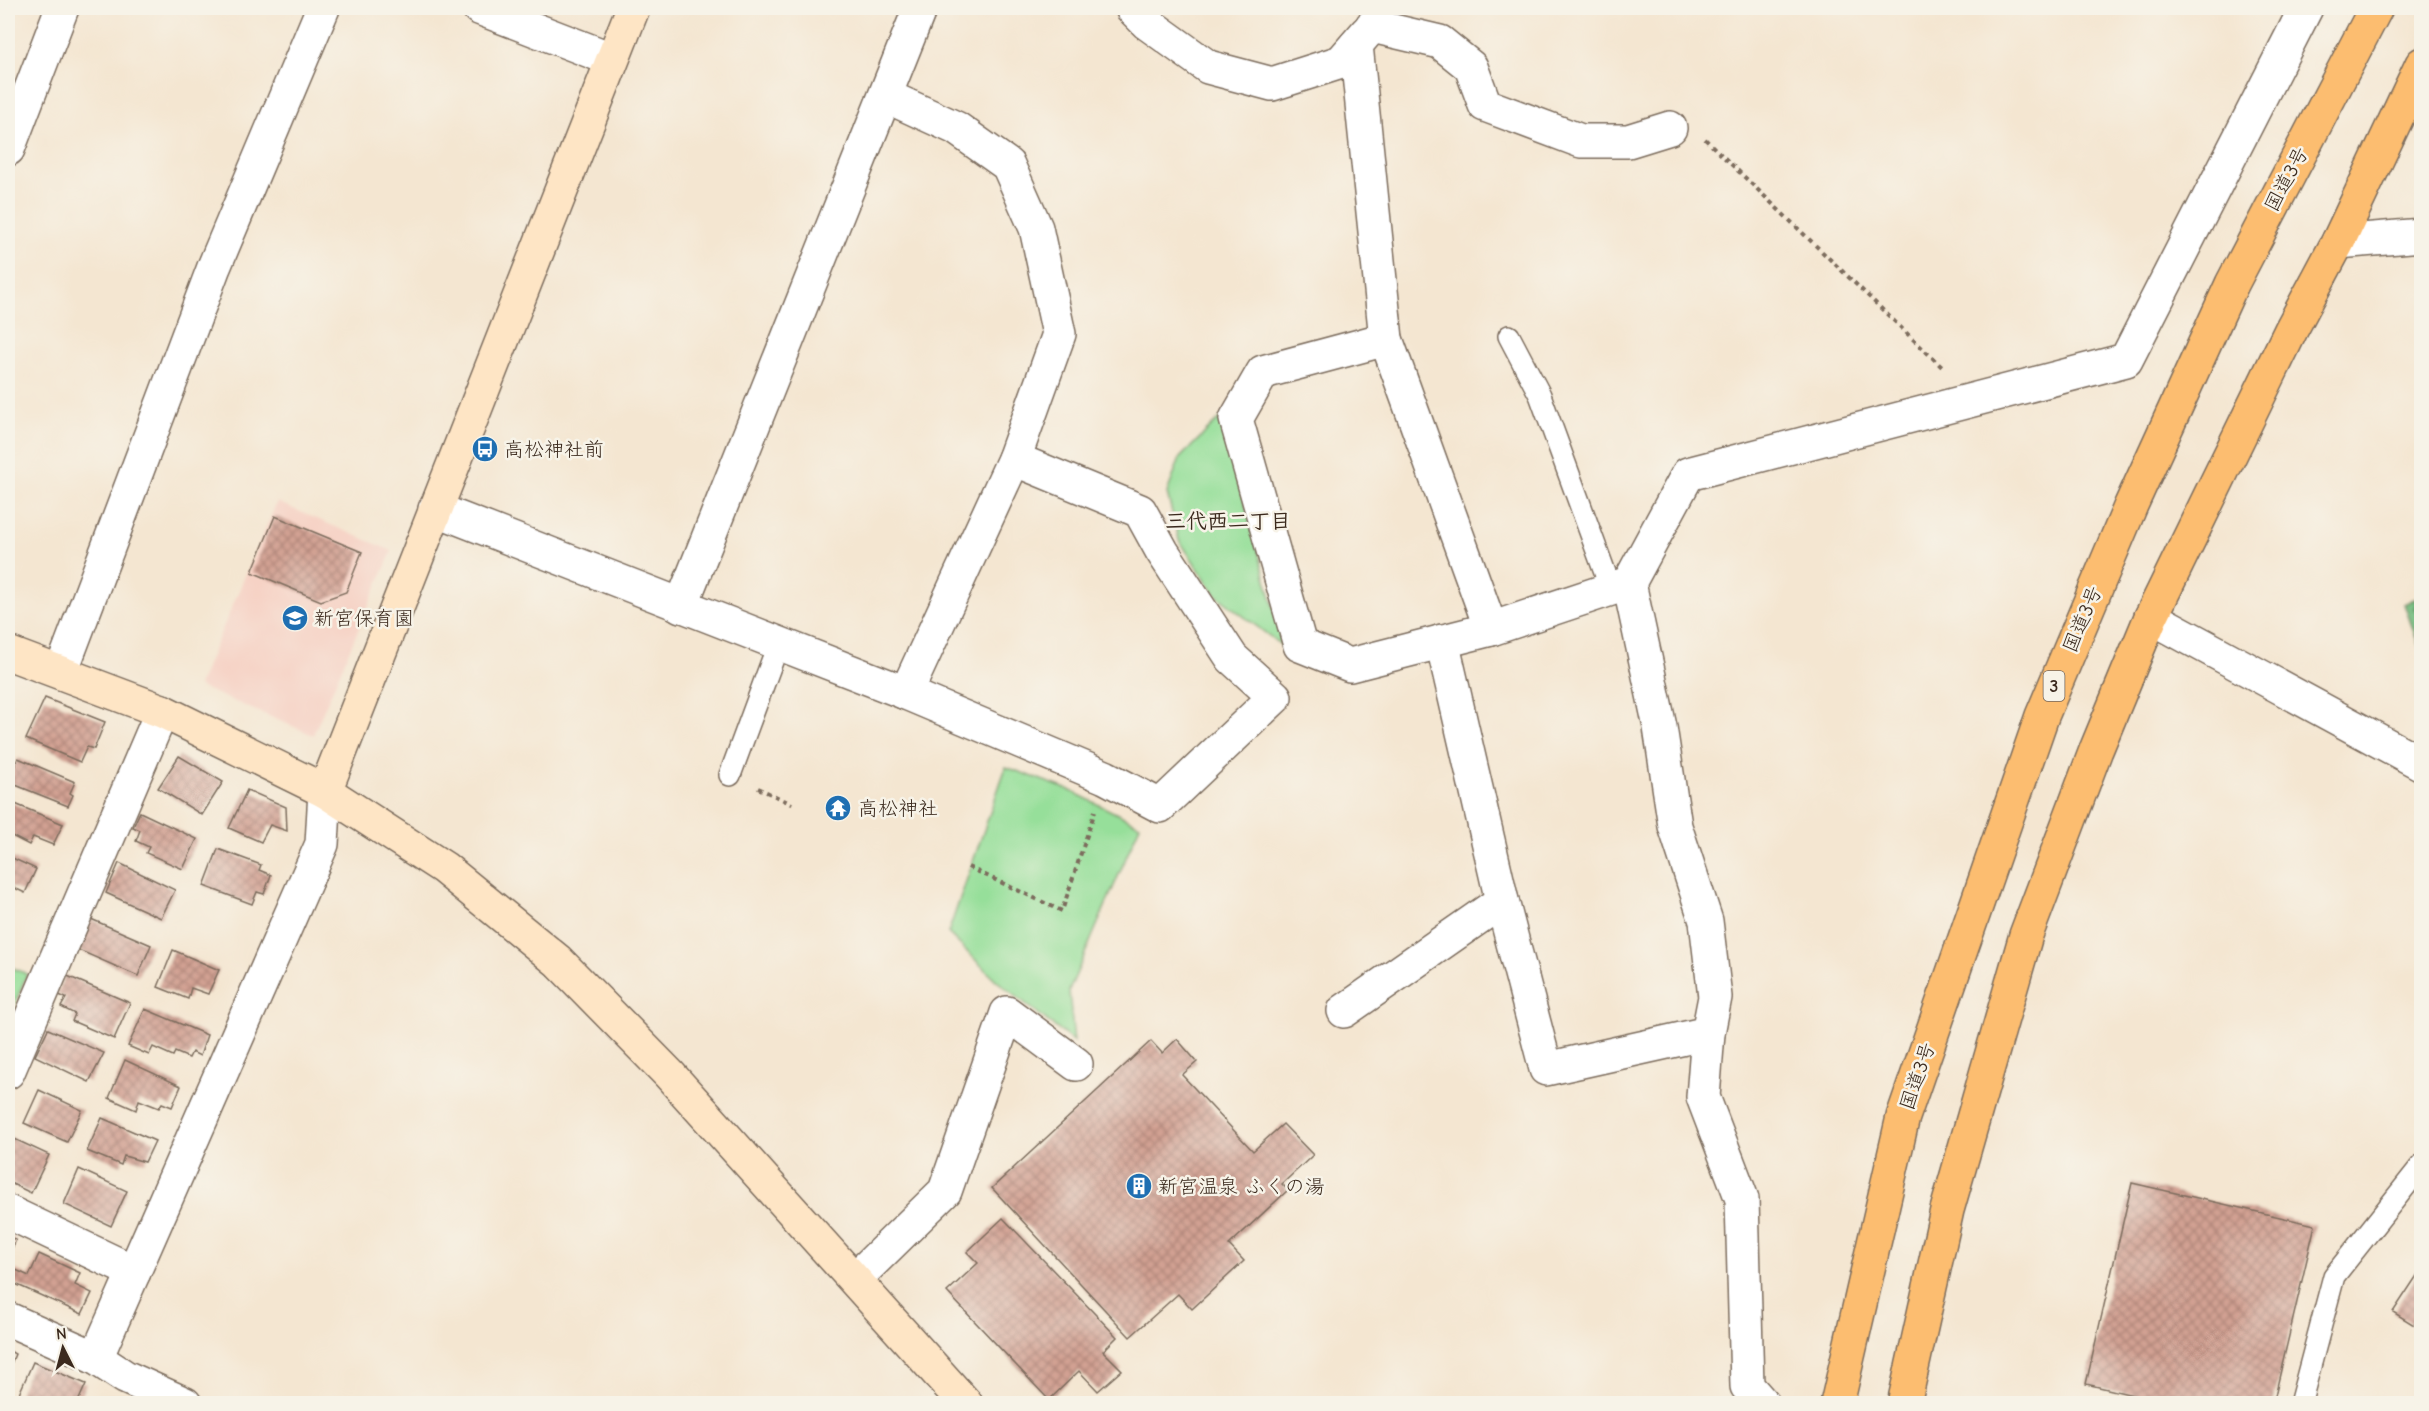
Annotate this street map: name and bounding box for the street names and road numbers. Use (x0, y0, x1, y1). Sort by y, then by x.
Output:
street label: 国道3号 (2260, 143, 2313, 216)
street label: 国道3号 (2058, 582, 2107, 656)
road number: 3 (2044, 671, 2064, 701)
street label: 国道3号 (1895, 1039, 1940, 1113)

